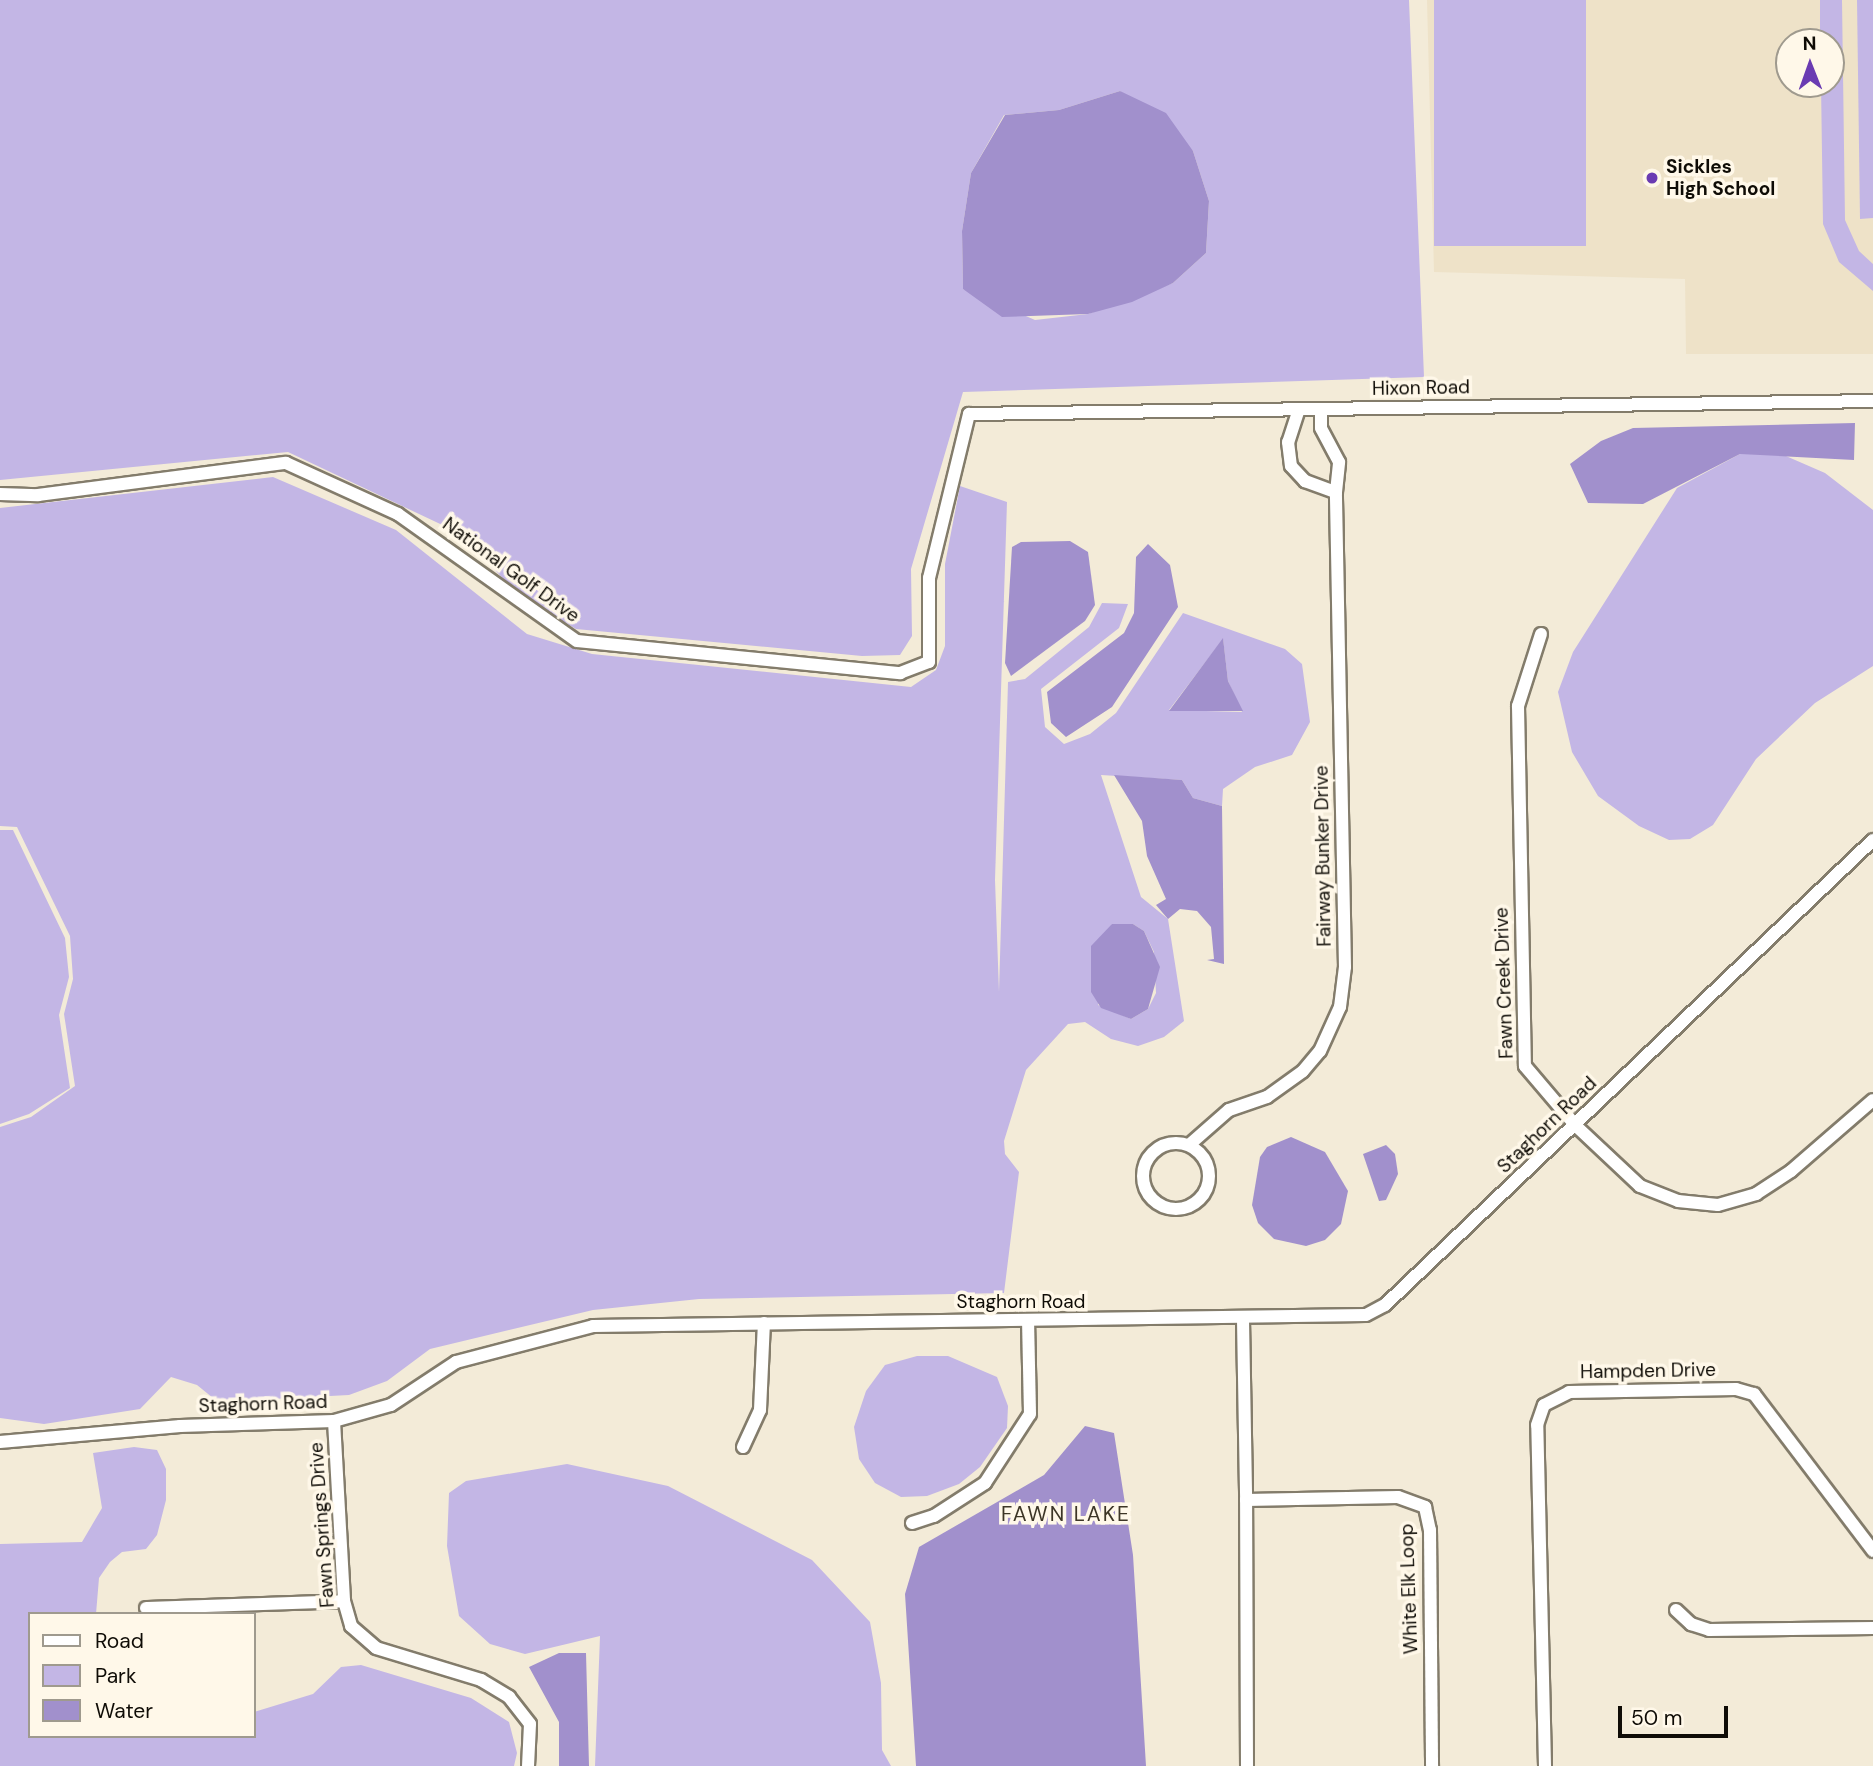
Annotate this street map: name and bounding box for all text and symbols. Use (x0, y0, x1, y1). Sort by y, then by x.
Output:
north arrow (1775, 28, 1845, 98)
text: N (1803, 31, 1817, 56)
place label: Sickles High School (1666, 156, 1775, 200)
marker: Sickles High School (1644, 170, 1660, 186)
street label: Hixon Road (1372, 376, 1470, 400)
street label: National Golf Drive (438, 513, 584, 627)
street label: Fairway Bunker Drive (1310, 765, 1336, 947)
street label: Fawn Creek Drive (1490, 907, 1518, 1059)
street label: Staghorn Road (1493, 1072, 1601, 1178)
street label: Staghorn Road (957, 1291, 1085, 1313)
street label: Hampden Drive (1580, 1358, 1716, 1384)
street label: Staghorn Road (198, 1390, 328, 1418)
street label: Fawn Springs Drive (305, 1442, 339, 1608)
district label: FAWN LAKE (1002, 1501, 1130, 1527)
street label: White Elk Loop (1395, 1523, 1423, 1655)
legend (28, 1612, 256, 1738)
text: Road (95, 1627, 144, 1655)
text: Park (95, 1662, 136, 1690)
scale bar (1621, 1692, 1731, 1736)
text: Water (95, 1697, 153, 1725)
text: 50 m (1631, 1704, 1682, 1732)

